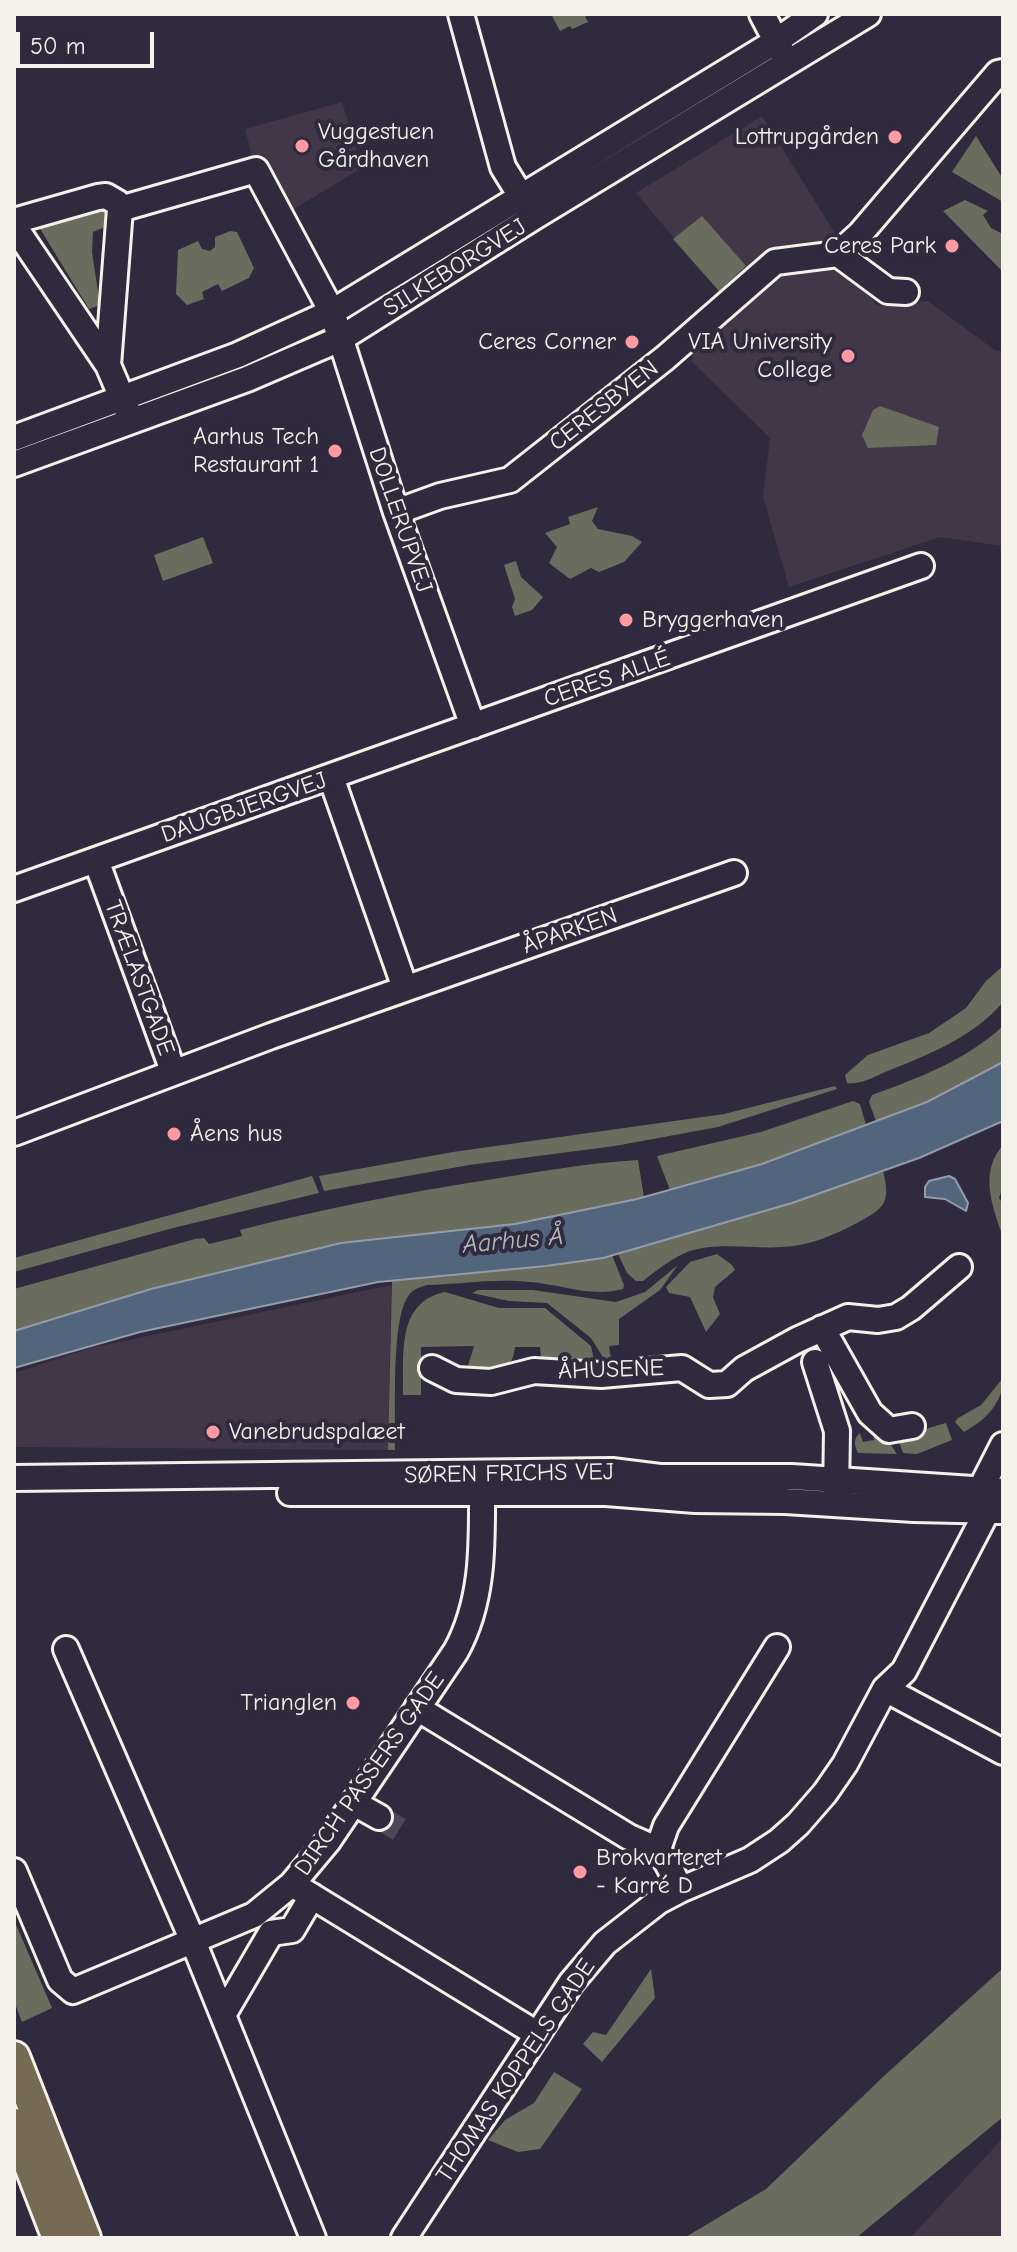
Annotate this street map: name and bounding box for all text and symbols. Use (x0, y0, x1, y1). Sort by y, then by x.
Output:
scale bar (20, 16, 158, 66)
text: 50 m (30, 32, 86, 60)
place label: Vuggestuen Gårdhaven (318, 118, 434, 174)
place label: Lottrupgården (735, 123, 879, 151)
marker: Lottrupgården (886, 128, 904, 146)
marker: Vuggestuen Gårdhaven (293, 137, 311, 155)
street label: SILKEBORGVEJ (378, 213, 532, 323)
place label: Ceres Park (824, 232, 936, 260)
marker: Ceres Park (943, 237, 961, 255)
place label: Ceres Corner (478, 328, 616, 356)
place label: VIA University College (688, 328, 832, 384)
marker: Ceres Corner (623, 333, 641, 351)
marker: VIA University College (839, 347, 857, 365)
street label: CERESBYEN (544, 354, 664, 458)
place label: Aarhus Tech Restaurant 1 (193, 423, 319, 479)
marker: Aarhus Tech Restaurant 1 (326, 442, 344, 460)
street label: DOLLERUPVEJ (362, 444, 438, 596)
place label: Bryggerhaven (642, 606, 784, 634)
marker: Bryggerhaven (617, 611, 635, 629)
street label: CERES ALLÉ (540, 644, 674, 714)
street label: DAUGBJERGVEJ (158, 766, 330, 850)
street label: TRÆLASTGADE (98, 897, 180, 1059)
street label: ÅPARKEN (519, 901, 621, 961)
place label: Åens hus (190, 1120, 282, 1148)
marker: Åens hus (165, 1125, 183, 1143)
water label: Aarhus Å (461, 1221, 565, 1261)
street label: ÅHUSENE (558, 1354, 664, 1386)
place label: Vanebrudspalæet (229, 1418, 405, 1446)
marker: Vanebrudspalæet (204, 1423, 222, 1441)
street label: SØREN FRICHS VEJ (404, 1458, 614, 1490)
street label: DIRCH PASSERS GADE (289, 1667, 451, 1881)
place label: Trianglen (241, 1689, 337, 1717)
marker: Trianglen (344, 1694, 362, 1712)
place label: Brokvarteret - Karré D (596, 1844, 722, 1900)
marker: Brokvarteret - Karré D (571, 1863, 589, 1881)
street label: THOMAS KOPPELS GADE (430, 1954, 602, 2188)

